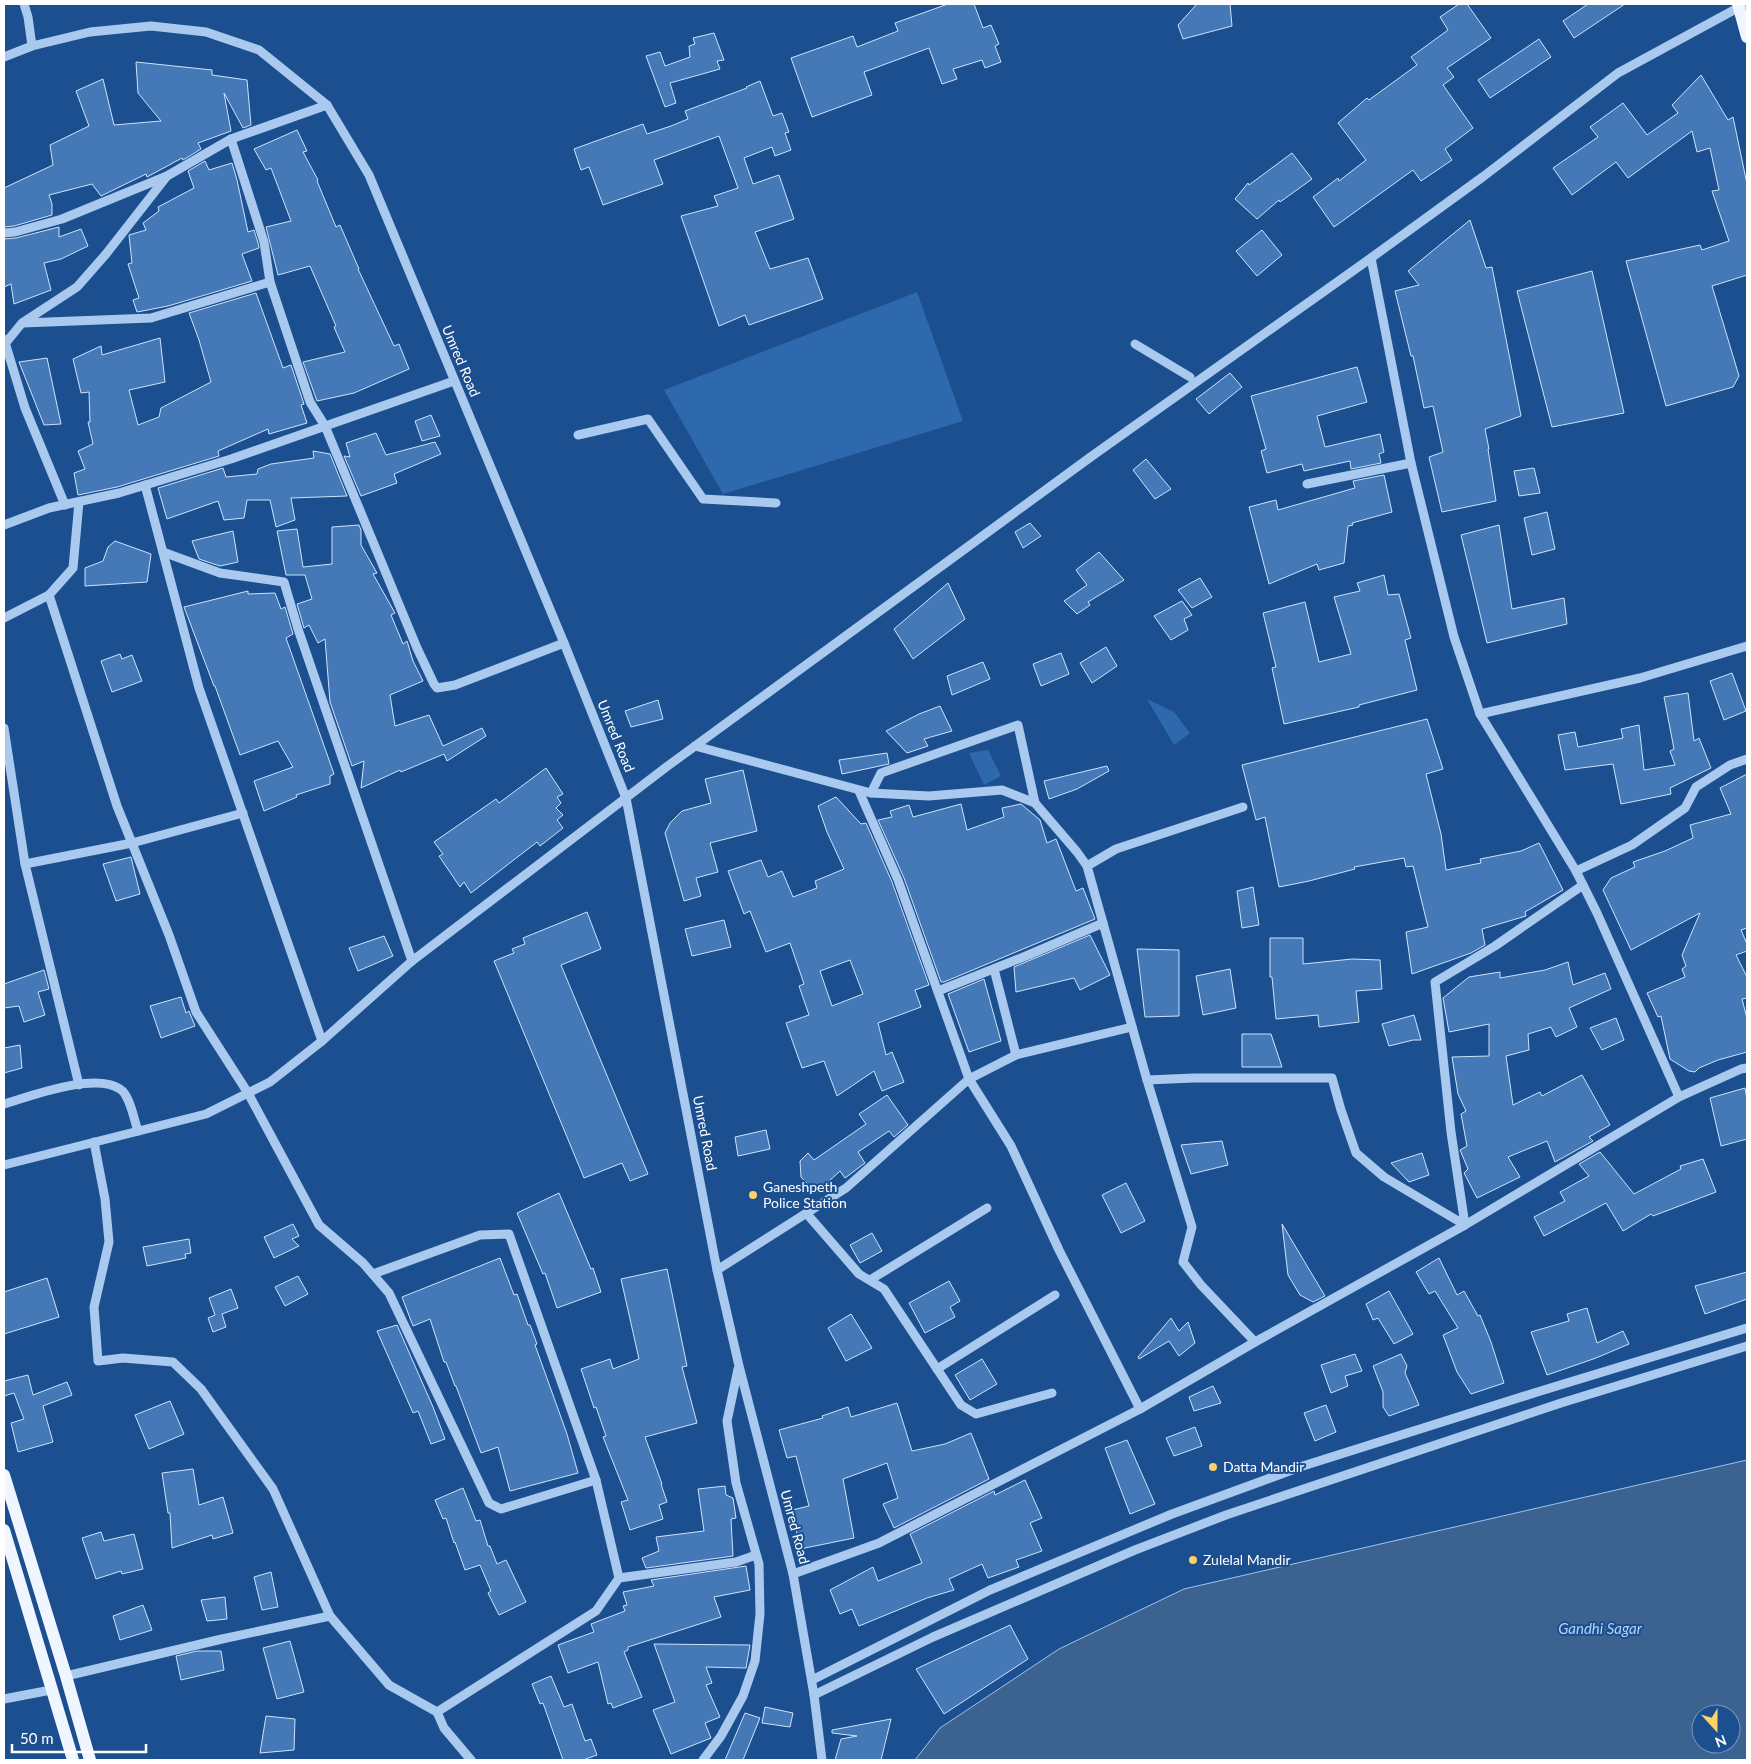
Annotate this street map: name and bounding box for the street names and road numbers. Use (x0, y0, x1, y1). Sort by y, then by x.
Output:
street label: Umred Road (439, 322, 484, 399)
street label: Umred Road (594, 697, 639, 774)
street label: Umred Road (690, 1094, 721, 1172)
street label: Umred Road (777, 1488, 814, 1566)

